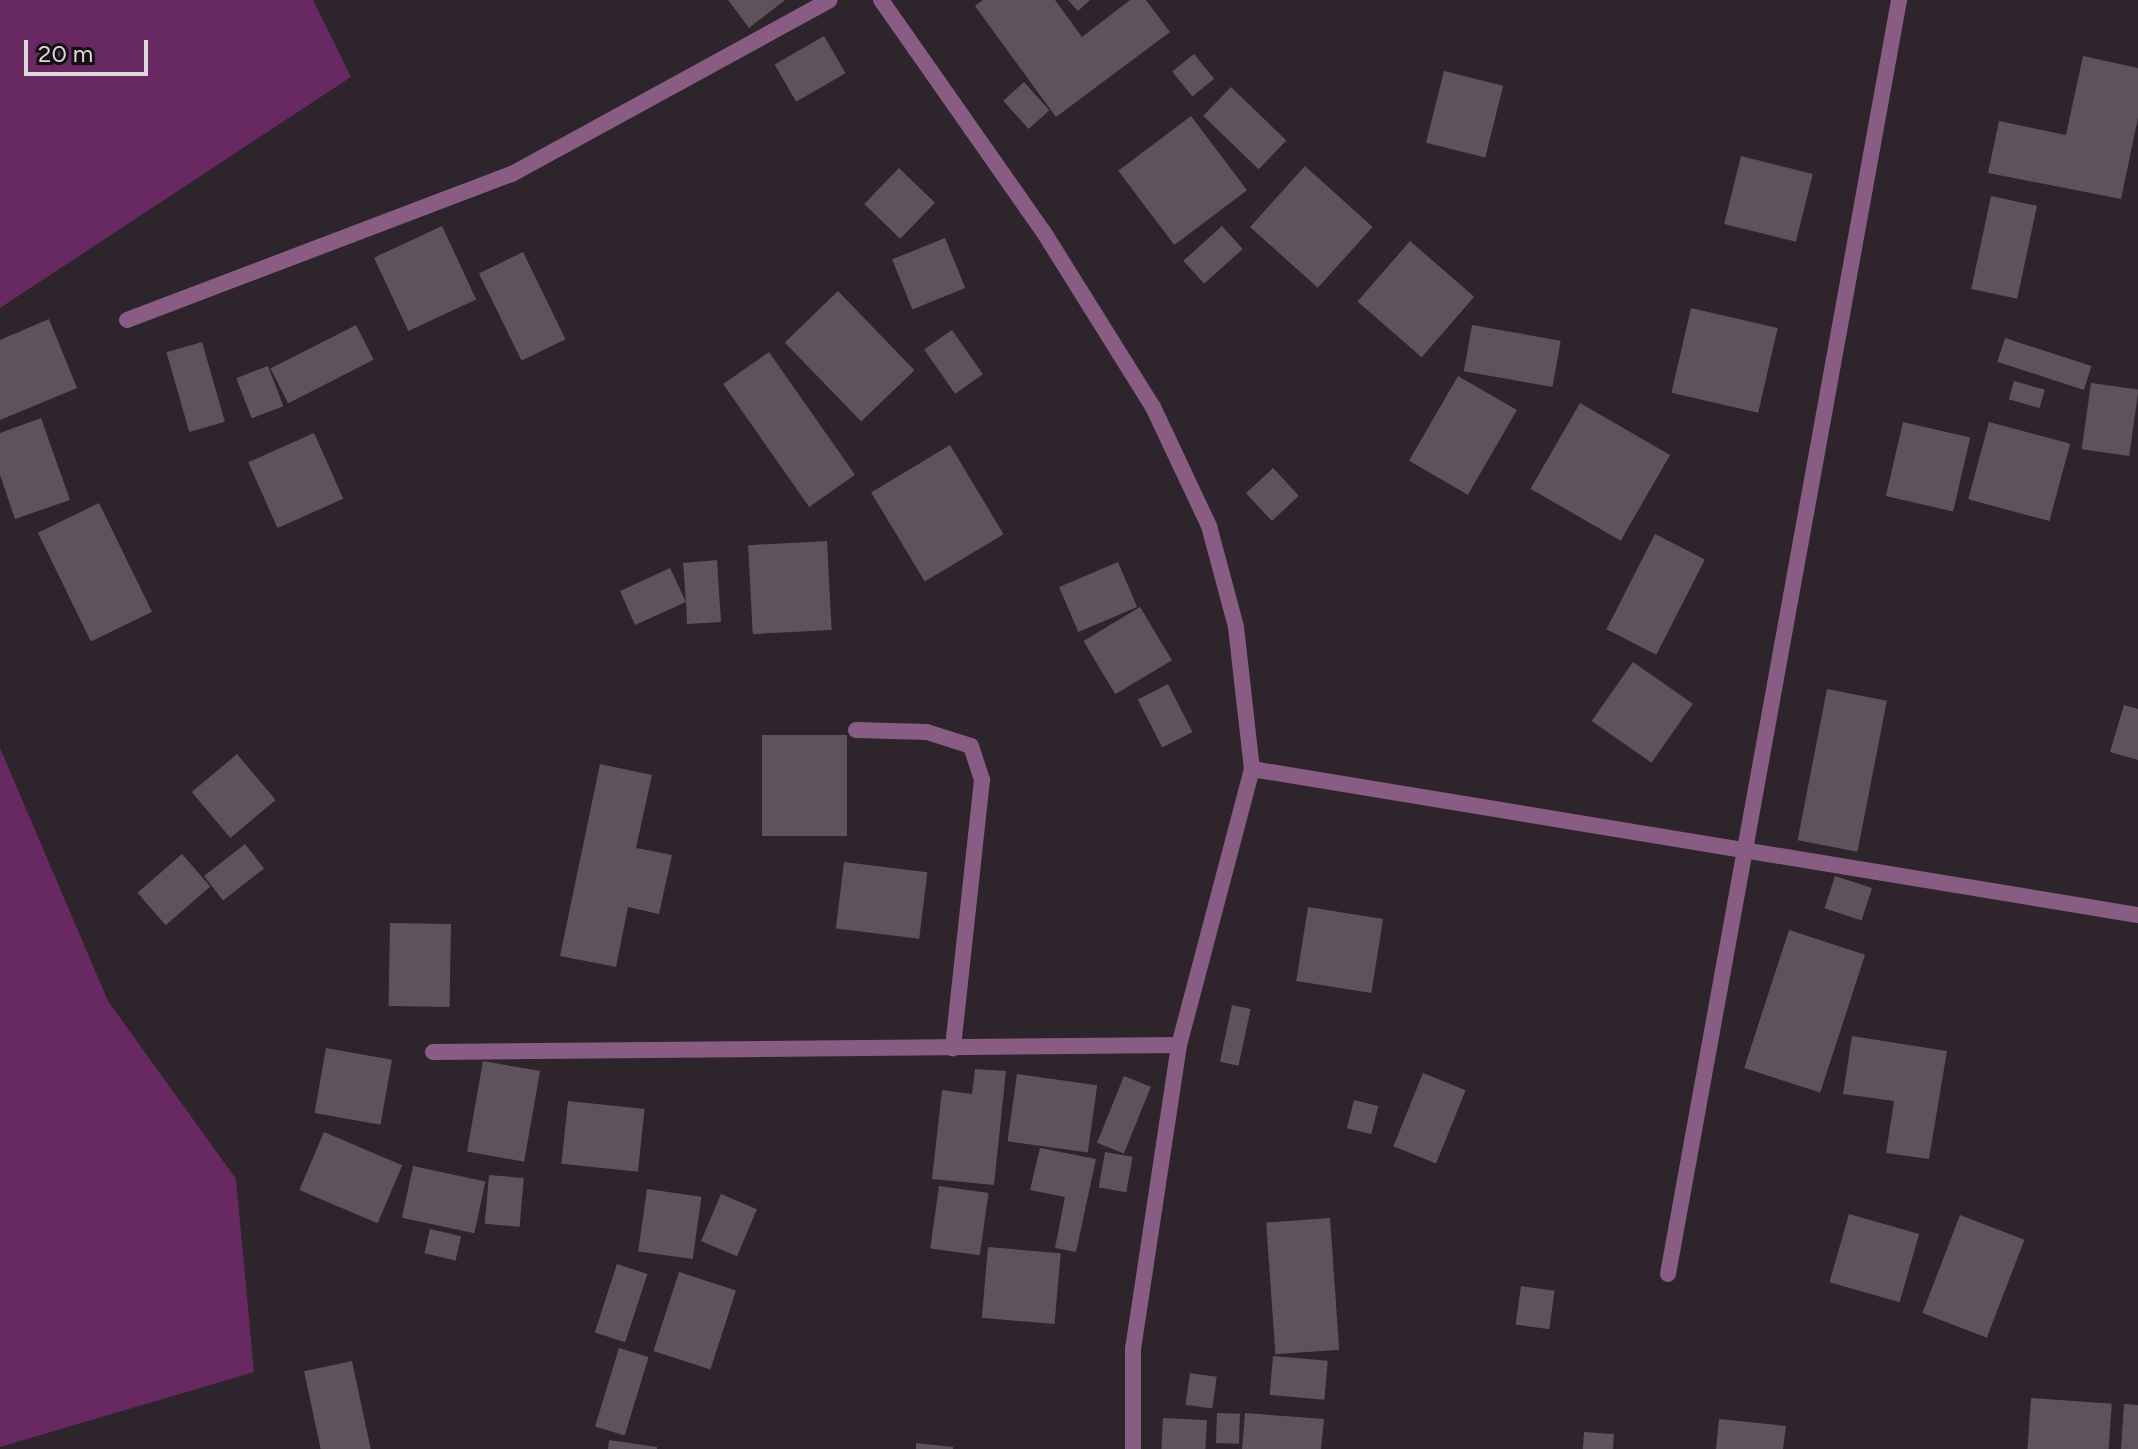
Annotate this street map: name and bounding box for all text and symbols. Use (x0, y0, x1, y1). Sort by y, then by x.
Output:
scale bar (28, 24, 152, 74)
text: 20 m (38, 39, 93, 68)

